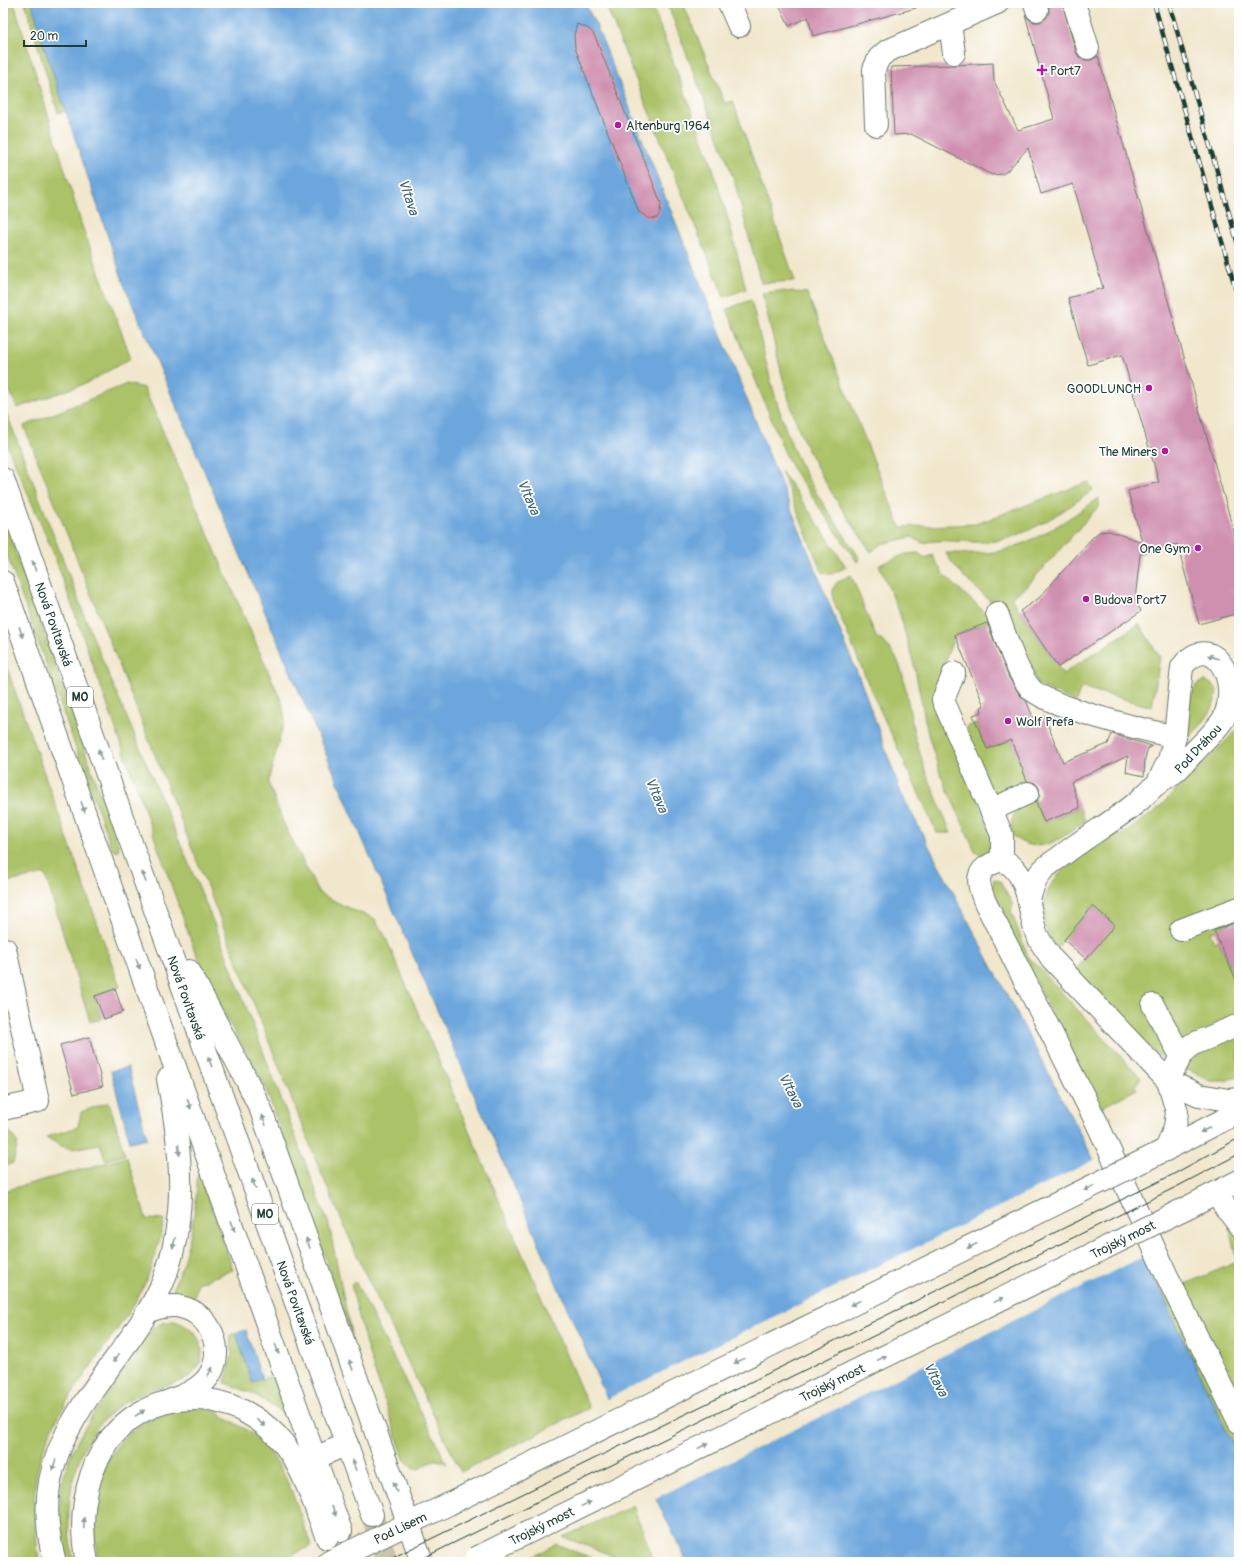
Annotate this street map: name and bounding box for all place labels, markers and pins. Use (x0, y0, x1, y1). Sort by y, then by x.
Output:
place label: Port7 (1050, 63, 1081, 79)
marker: Port7 (1037, 65, 1047, 75)
place label: Altenburg 1964 (626, 118, 711, 134)
marker: Altenburg 1964 (613, 120, 623, 130)
place label: GOODLUNCH (1067, 381, 1141, 397)
marker: GOODLUNCH (1144, 383, 1154, 393)
place label: The Miners (1099, 444, 1157, 460)
marker: The Miners (1160, 446, 1170, 456)
place label: One Gym (1139, 541, 1190, 557)
marker: One Gym (1193, 543, 1203, 553)
place label: Budova Port7 (1094, 592, 1167, 608)
marker: Budova Port7 (1081, 594, 1091, 604)
place label: Wolf Prefa (1016, 714, 1074, 730)
marker: Wolf Prefa (1003, 716, 1013, 726)

